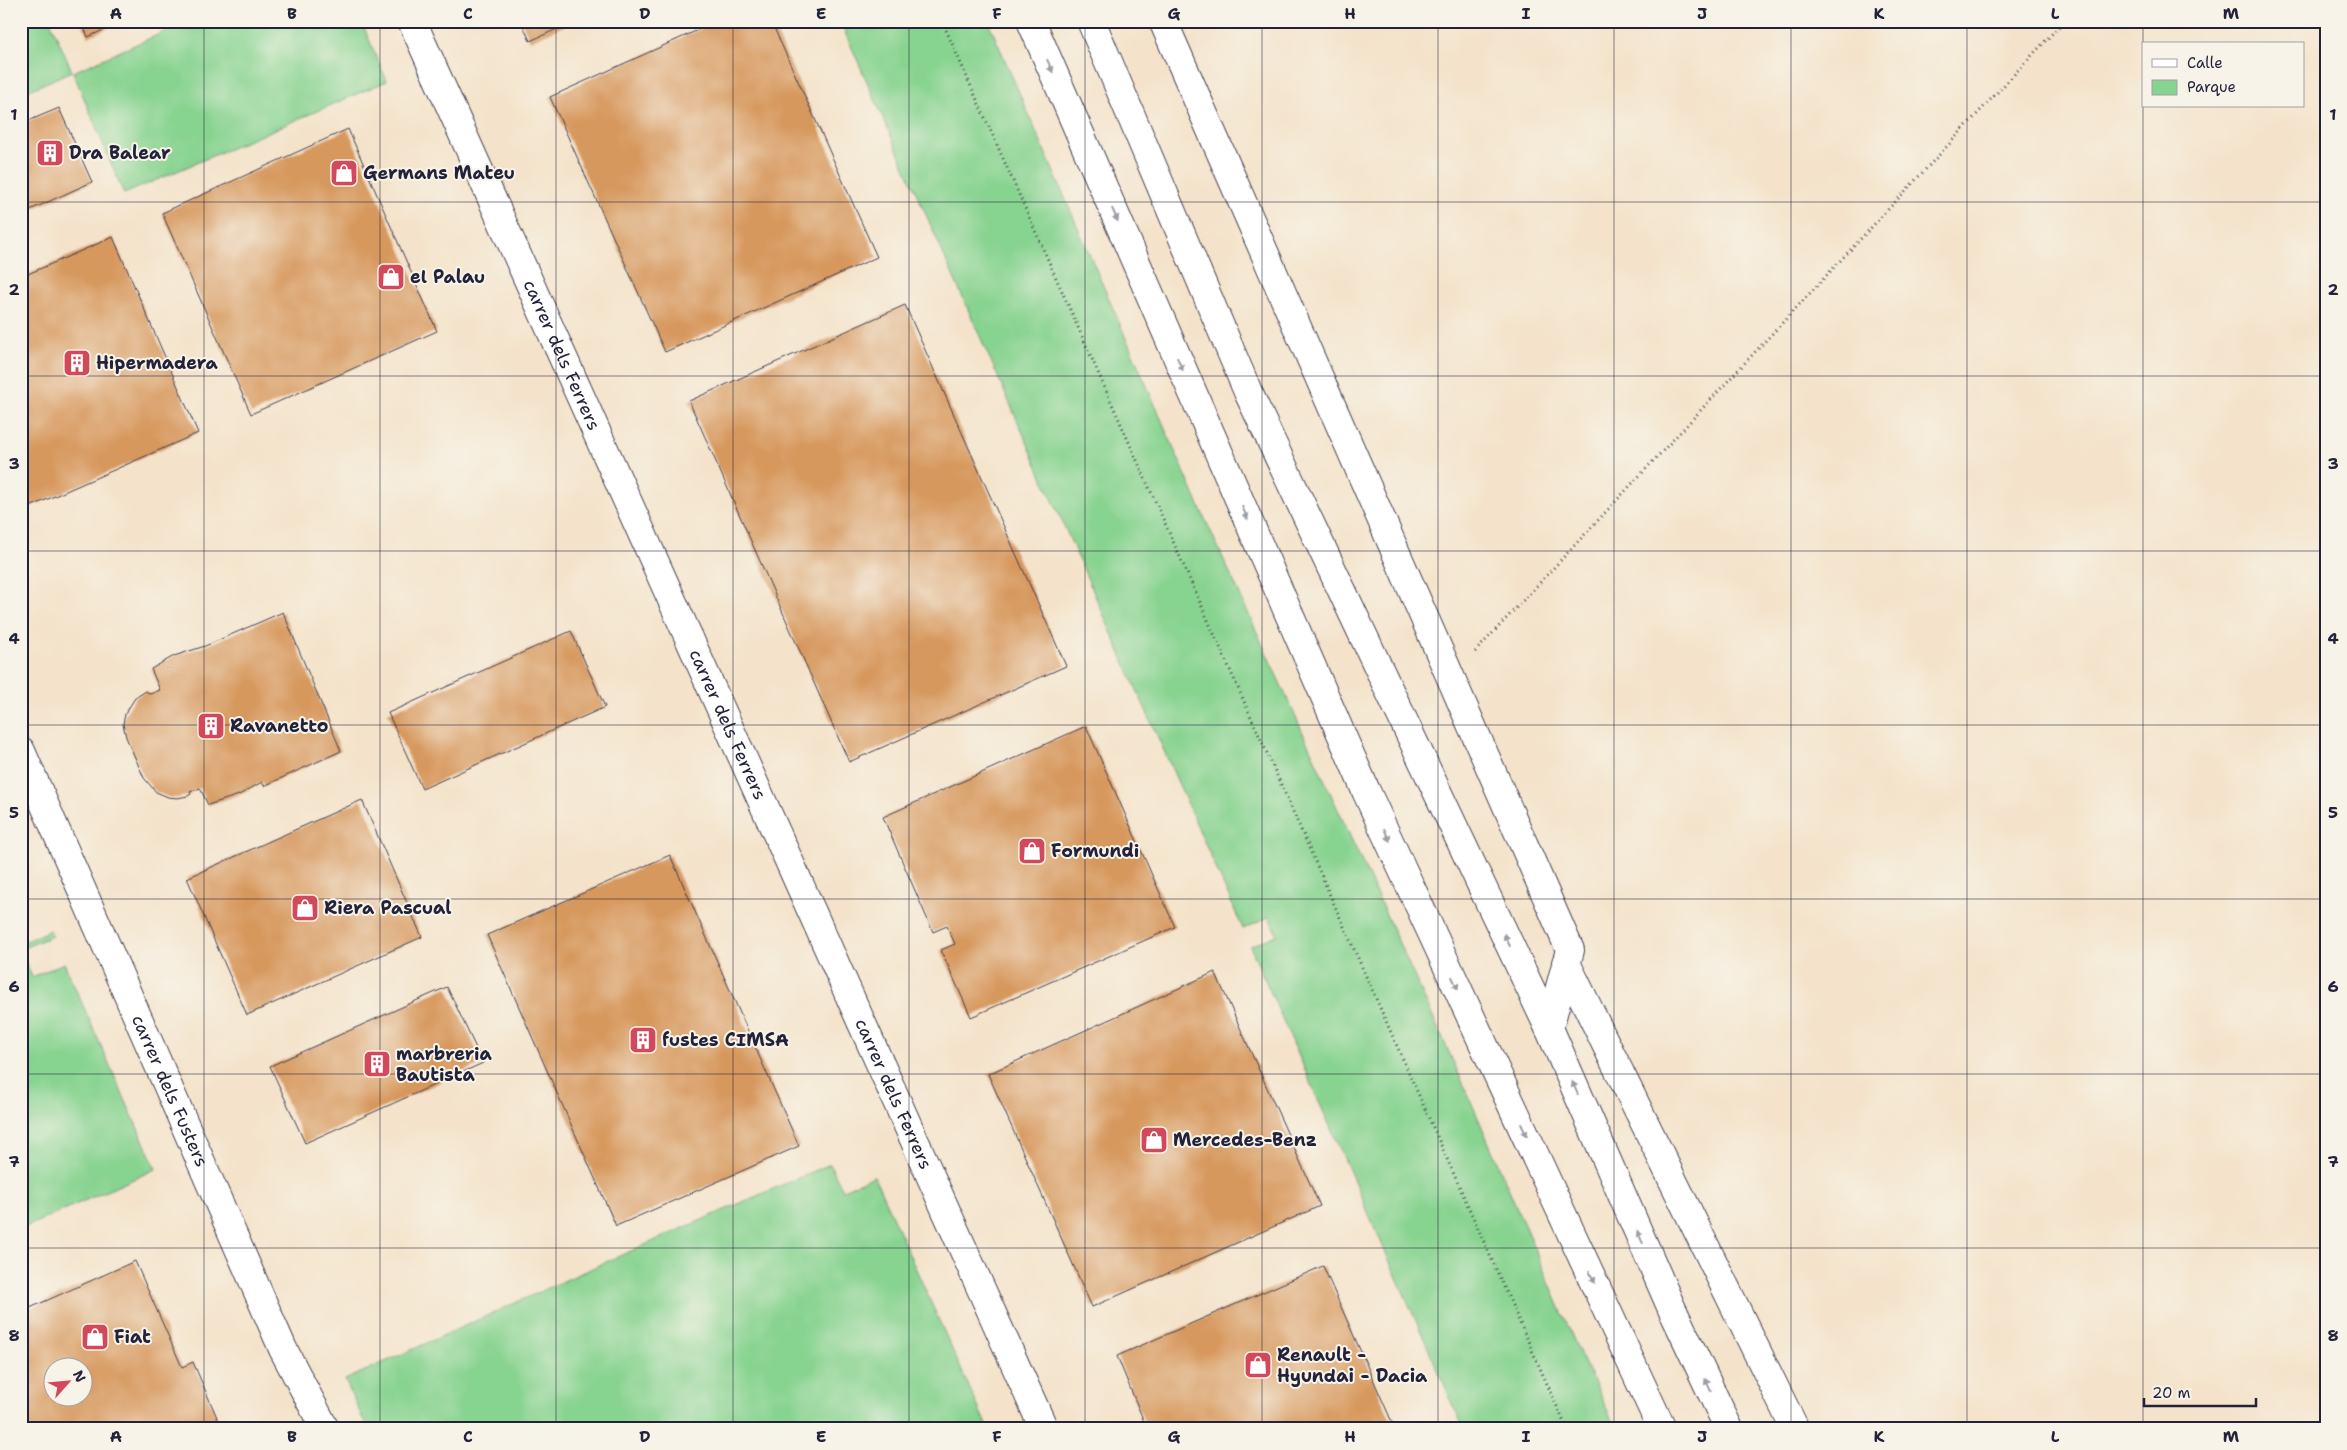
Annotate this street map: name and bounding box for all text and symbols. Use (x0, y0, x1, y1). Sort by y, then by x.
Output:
text: A (110, 3, 122, 24)
text: B (287, 3, 297, 24)
text: C (463, 3, 473, 24)
text: D (639, 3, 651, 24)
text: E (816, 3, 826, 24)
text: F (992, 3, 1002, 24)
text: G (1168, 3, 1181, 24)
text: H (1344, 3, 1356, 24)
text: I (1522, 3, 1531, 24)
text: J (1697, 3, 1707, 24)
text: K (1874, 3, 1885, 24)
text: L (2051, 3, 2060, 24)
text: M (2223, 3, 2240, 24)
legend (2142, 42, 2304, 108)
text: Calle (2187, 53, 2223, 73)
one-way arrow (1047, 59, 1055, 73)
text: Parque (2187, 77, 2236, 97)
text: 1 (10, 104, 18, 125)
text: 1 (2329, 104, 2337, 125)
building icon: Dra Balear (35, 138, 65, 168)
place label: Dra Balear (69, 141, 171, 165)
shop icon: Germans Mateu (329, 158, 359, 188)
place label: Germans Mateu (363, 161, 515, 185)
one-way arrow (1112, 208, 1120, 222)
shop icon: el Palau (376, 262, 406, 292)
place label: el Palau (410, 265, 485, 289)
street label: carrer dels Ferrers (518, 276, 606, 434)
text: 2 (8, 279, 20, 300)
text: 2 (2327, 279, 2339, 300)
building icon: Hipermadera (62, 348, 92, 378)
place label: Hipermadera (96, 351, 219, 375)
one-way arrow (1177, 357, 1185, 371)
text: 3 (8, 453, 20, 474)
text: 3 (2327, 453, 2339, 474)
one-way arrow (1242, 506, 1250, 520)
text: 4 (8, 628, 20, 649)
text: 4 (2327, 628, 2339, 649)
street label: carrer dels Ferrers (683, 645, 772, 804)
building icon: Ravanetto (196, 711, 226, 741)
place label: Ravanetto (230, 714, 329, 738)
text: 5 (9, 802, 19, 823)
text: 5 (2328, 802, 2338, 823)
one-way arrow (1383, 828, 1391, 842)
shop icon: Formundi (1017, 836, 1047, 866)
place label: Formundi (1051, 839, 1139, 863)
shop icon: Riera Pascual (290, 893, 320, 923)
place label: Riera Pascual (324, 896, 452, 920)
one-way arrow (1503, 933, 1511, 947)
text: 6 (8, 976, 20, 997)
one-way arrow (1451, 976, 1459, 990)
text: 6 (2327, 976, 2339, 997)
street label: carrer dels Fusters (126, 1011, 214, 1171)
street label: carrer dels Ferrers (849, 1015, 938, 1173)
building icon: fustes CIMSA (628, 1025, 658, 1055)
place label: fustes CIMSA (662, 1028, 789, 1052)
place label: marbreria Bautista (396, 1042, 493, 1087)
building icon: marbreria Bautista (362, 1049, 392, 1079)
one-way arrow (1571, 1081, 1579, 1095)
one-way arrow (1520, 1123, 1528, 1137)
shop icon: Mercedes-Benz (1139, 1125, 1169, 1155)
place label: Mercedes-Benz (1173, 1128, 1317, 1152)
text: 7 (8, 1151, 20, 1172)
text: 7 (2327, 1151, 2339, 1172)
one-way arrow (1636, 1230, 1644, 1244)
one-way arrow (1588, 1270, 1597, 1285)
shop icon: Fiat (80, 1322, 110, 1352)
text: 8 (8, 1325, 20, 1346)
place label: Fiat (114, 1325, 151, 1349)
text: 8 (2327, 1325, 2339, 1346)
place label: Renault - Hyundai - Dacia (1277, 1343, 1428, 1388)
shop icon: Renault - Hyundai - Dacia (1243, 1350, 1273, 1380)
north arrow (42, 1358, 92, 1408)
text: N (69, 1367, 90, 1385)
scale bar (2144, 1375, 2257, 1407)
one-way arrow (1703, 1378, 1711, 1392)
text: 20 m (2152, 1383, 2191, 1403)
text: A (110, 1426, 122, 1447)
text: B (287, 1426, 297, 1447)
text: C (463, 1426, 473, 1447)
text: D (639, 1426, 651, 1447)
text: E (816, 1426, 826, 1447)
text: F (992, 1426, 1002, 1447)
text: G (1168, 1426, 1181, 1447)
text: H (1344, 1426, 1356, 1447)
text: I (1522, 1426, 1531, 1447)
text: J (1697, 1426, 1707, 1447)
text: K (1874, 1426, 1885, 1447)
text: L (2051, 1426, 2060, 1447)
text: M (2223, 1426, 2240, 1447)

